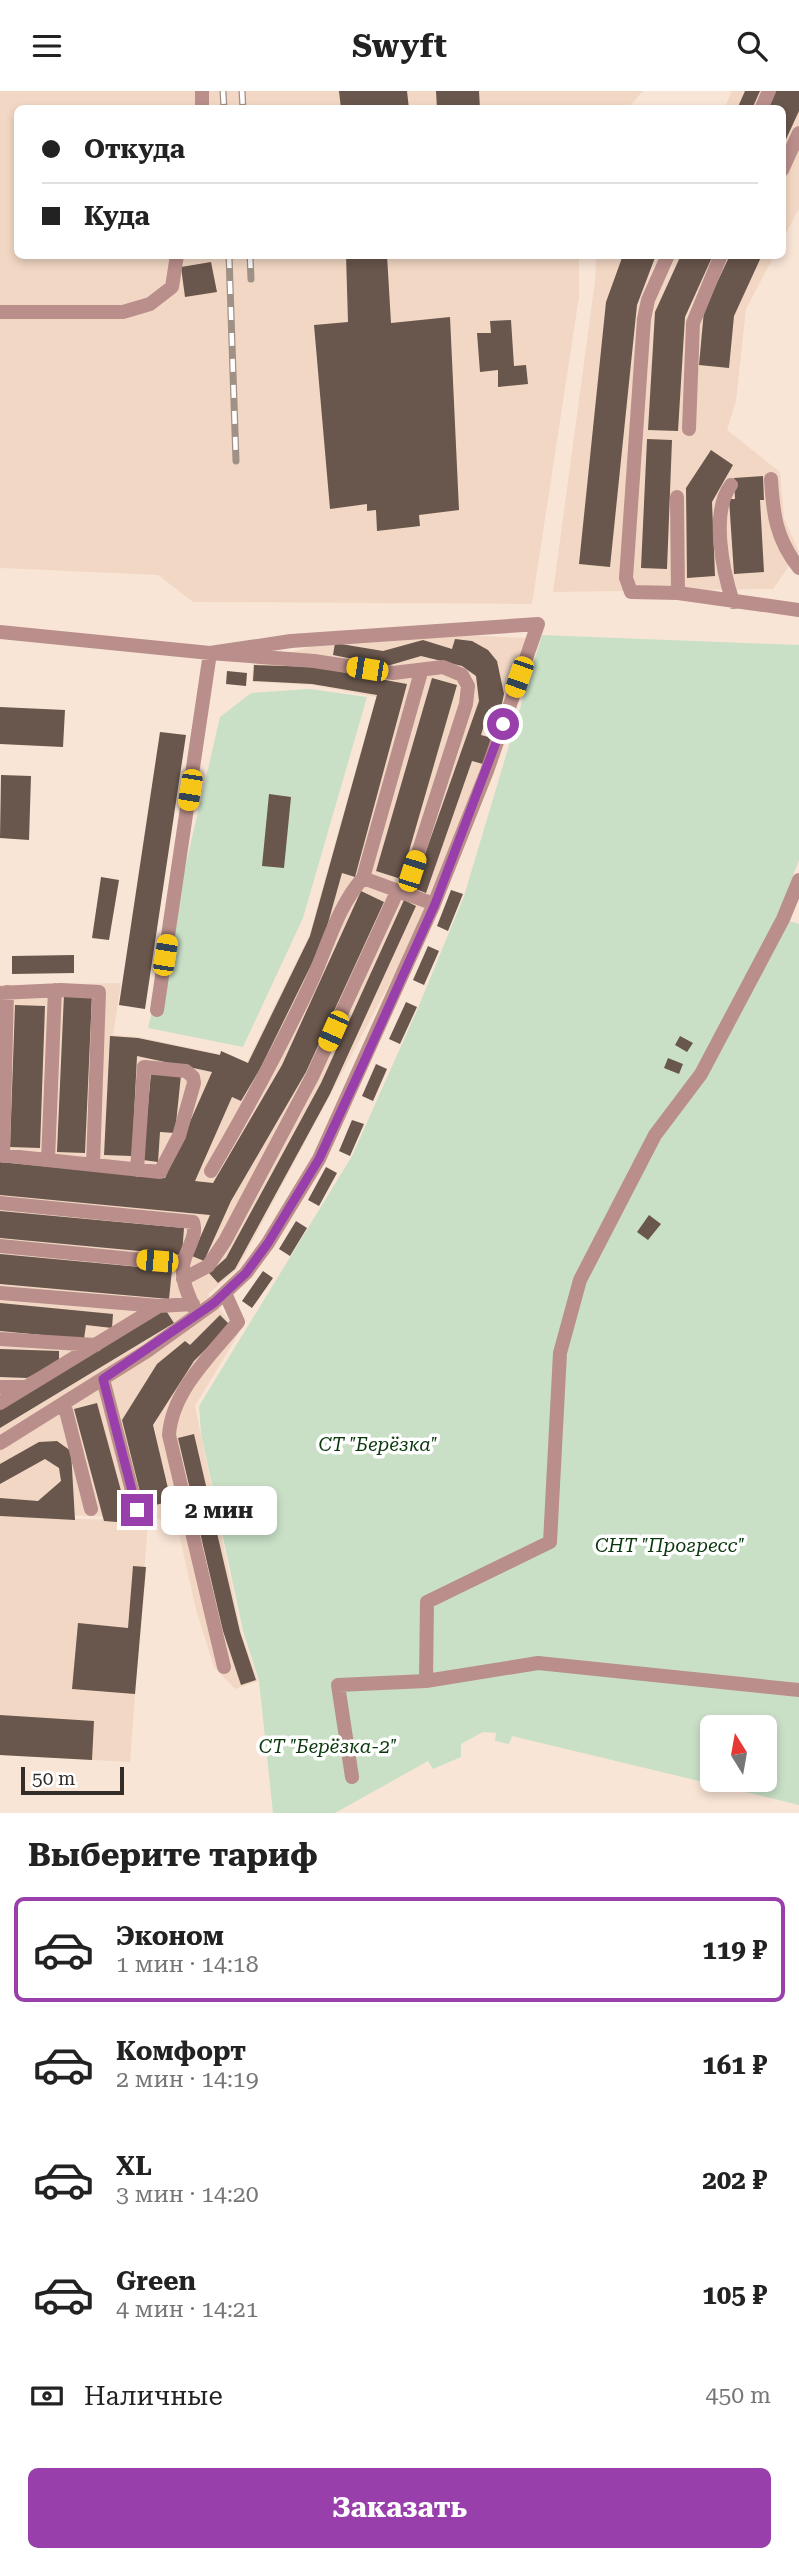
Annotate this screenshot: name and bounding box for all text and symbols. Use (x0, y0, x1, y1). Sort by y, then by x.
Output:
icon: menu (28, 27, 66, 65)
text: Swyft (352, 27, 447, 65)
icon: search (733, 27, 771, 65)
text: Откуда (84, 134, 185, 164)
text: Куда (84, 201, 150, 231)
car (503, 654, 536, 700)
car (345, 655, 390, 683)
route start (487, 708, 519, 740)
car (177, 768, 204, 812)
car (396, 848, 429, 894)
car (152, 933, 179, 977)
car (315, 1008, 352, 1054)
car (136, 1249, 179, 1273)
park label: СТ "Берёзка" (318, 1433, 438, 1456)
callout: 2 мин (162, 1485, 277, 1535)
route end (121, 1494, 153, 1526)
text: 2 мин (185, 1497, 253, 1524)
park label: СНТ "Прогресс" (595, 1534, 745, 1557)
north arrow (700, 1715, 777, 1792)
map controls (700, 1715, 777, 1792)
park label: СТ "Берёзка-2" (259, 1735, 397, 1758)
scale bar (21, 1764, 124, 1796)
text: 50 m (32, 1767, 75, 1790)
text: Выберите тариф (28, 1836, 318, 1874)
icon: car (32, 1918, 95, 1981)
text: Эконом (116, 1921, 224, 1951)
text: 119 ₽ (702, 1935, 767, 1965)
text: 1 мин · 14:18 (116, 1951, 259, 1978)
icon: car (32, 2033, 95, 2096)
text: Комфорт (116, 2036, 246, 2066)
text: 161 ₽ (702, 2050, 767, 2080)
text: 2 мин · 14:19 (116, 2066, 259, 2093)
icon: car (32, 2148, 95, 2211)
text: XL (116, 2151, 152, 2181)
text: 202 ₽ (702, 2165, 767, 2195)
text: 3 мин · 14:20 (116, 2181, 259, 2208)
icon: car (32, 2263, 95, 2326)
text: Green (116, 2266, 196, 2296)
text: 105 ₽ (702, 2280, 767, 2310)
text: 4 мин · 14:21 (116, 2296, 259, 2323)
icon: cash (28, 2377, 66, 2415)
text: Наличные (84, 2381, 223, 2411)
text: 450 m (706, 2382, 771, 2409)
button: Заказать (28, 2468, 771, 2548)

